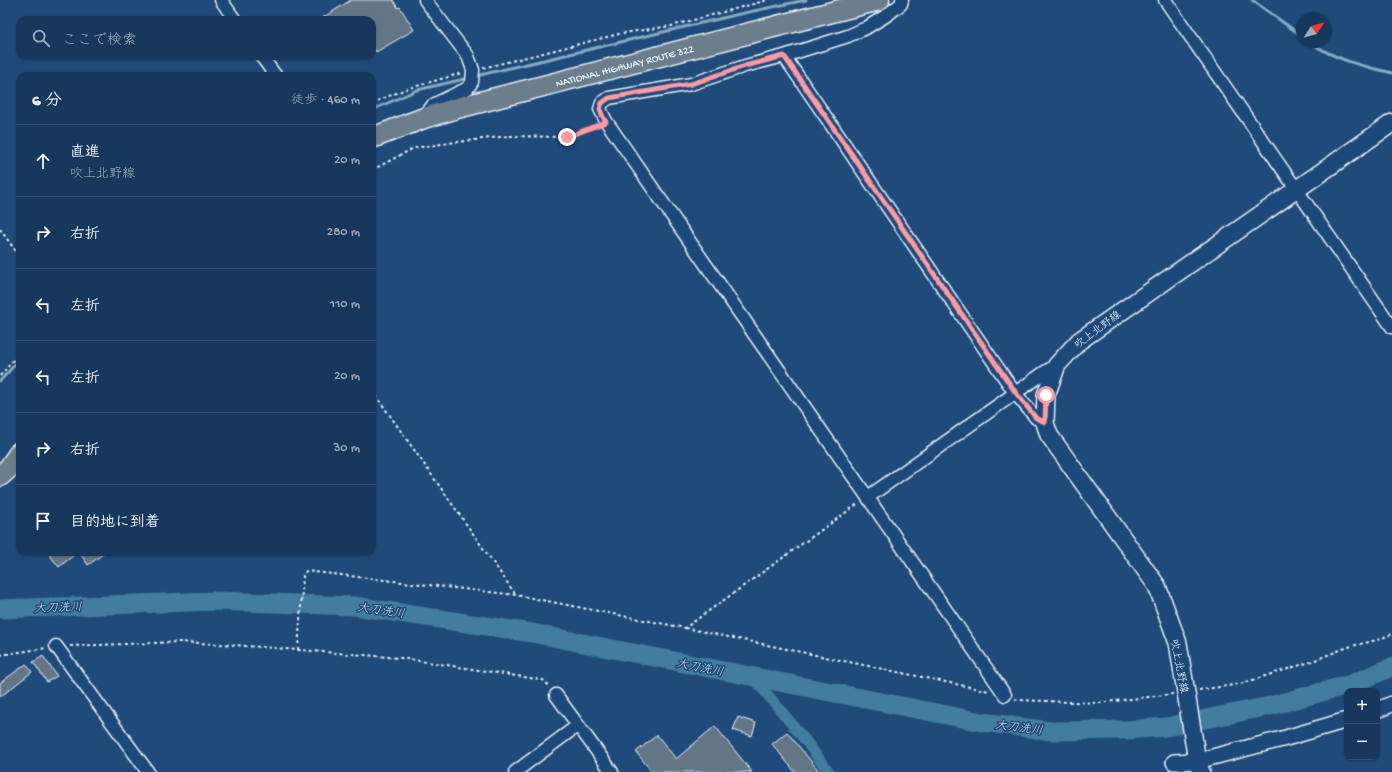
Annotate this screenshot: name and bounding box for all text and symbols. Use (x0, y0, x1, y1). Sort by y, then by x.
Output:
north arrow (1296, 12, 1332, 48)
search box (16, 16, 376, 60)
icon: search (30, 27, 52, 49)
text: ここで検索 (62, 32, 137, 50)
street label: NATIONAL HIGHWAY ROUTE 322 (555, 44, 696, 91)
text: 6 分 (32, 92, 62, 112)
text: 徒歩 · 460 m (291, 93, 360, 108)
route end (558, 128, 576, 146)
text: 直進 (70, 144, 100, 162)
icon: ahead (32, 150, 54, 172)
text: 20 m (334, 153, 360, 168)
text: 吹上北野線 (70, 167, 135, 182)
icon: right (32, 222, 54, 244)
text: 280 m (327, 225, 360, 240)
text: 右折 (70, 226, 100, 244)
icon: left (32, 294, 54, 316)
text: 110 m (330, 297, 360, 312)
text: 左折 (70, 298, 100, 316)
street label: 吹上北野線 (1072, 308, 1124, 352)
icon: left (32, 366, 54, 388)
text: 20 m (334, 369, 360, 384)
text: 左折 (70, 370, 100, 388)
route start (1037, 386, 1055, 404)
icon: right (32, 438, 54, 460)
text: 30 m (334, 441, 360, 456)
text: 右折 (70, 442, 100, 460)
icon: arrive (32, 510, 54, 532)
text: 目的地に到着 (70, 514, 160, 532)
water label: 大刀洗川 (34, 600, 82, 617)
water label: 大刀洗川 (356, 601, 406, 622)
street label: 吹上北野線 (1167, 638, 1190, 695)
water label: 大刀洗川 (675, 657, 725, 680)
map controls (1344, 688, 1380, 760)
button: + (1344, 688, 1380, 724)
water label: 大刀洗川 (994, 718, 1044, 739)
button: − (1344, 724, 1380, 760)

